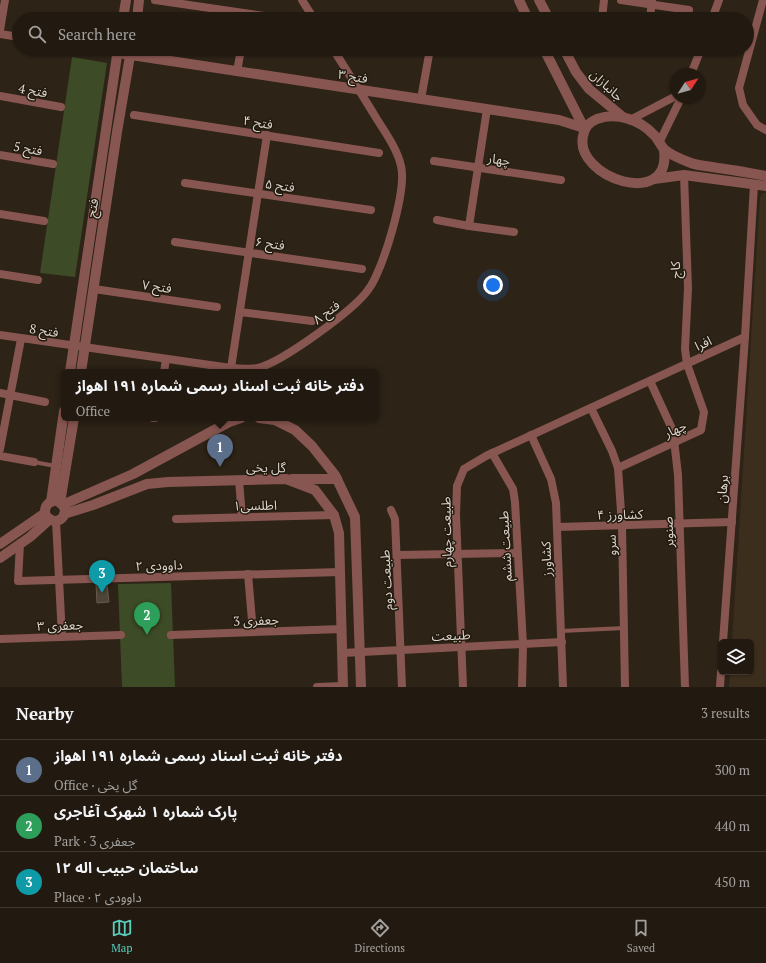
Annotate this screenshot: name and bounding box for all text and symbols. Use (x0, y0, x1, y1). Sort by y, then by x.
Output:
search box (12, 12, 754, 56)
icon: search (26, 23, 48, 45)
text: Search here (58, 24, 136, 44)
street label: فتح ۳ (337, 65, 369, 89)
street label: جانبازان (586, 65, 628, 105)
north arrow (670, 68, 706, 104)
street label: فتح 4 (17, 79, 49, 103)
street label: فتح ۴ (242, 111, 274, 135)
street label: فتح 5 (12, 137, 44, 161)
street label: چهار (485, 148, 512, 171)
street label: فتح ۵ (264, 174, 296, 198)
street label: فتح (82, 197, 104, 219)
street label: فتح ۶ (254, 232, 286, 256)
street label: کاج (666, 260, 686, 279)
street label: فتح ۷ (141, 275, 173, 299)
your location (483, 275, 503, 295)
street label: فتح ۸ (309, 296, 345, 330)
street label: فتح 8 (28, 319, 60, 343)
street label: افرا (692, 331, 714, 355)
popup (61, 369, 379, 421)
text: دفتر خانه ثبت اسناد رسمی شماره ۱۹۱ اهواز (76, 375, 364, 395)
text: Office (76, 402, 110, 420)
street label: چهار (660, 416, 690, 443)
pin: 1 (207, 434, 233, 467)
street label: گل یخی (246, 458, 287, 476)
street label: برهان (712, 474, 732, 504)
street label: اطلسی۱ (233, 496, 277, 514)
street label: طبیعت چهارم (436, 496, 457, 568)
street label: کشاورز ۴ (597, 505, 644, 523)
street label: طبیعت ششم (494, 510, 518, 582)
street label: صنوبر (658, 516, 678, 549)
street label: سرو (602, 534, 620, 556)
street label: کشاورز (536, 540, 556, 578)
street label: طبیعت دوم (375, 549, 398, 611)
street label: داوودی ۲ (135, 555, 183, 575)
pin: 3 (89, 560, 115, 593)
pin: 2 (134, 602, 160, 635)
street label: 3 جعفری (233, 610, 280, 630)
street label: جعفری ۳ (36, 615, 84, 635)
street label: طبیعت (431, 625, 471, 645)
map controls (718, 639, 754, 675)
button: layers (718, 639, 754, 675)
text: Nearby (16, 702, 74, 725)
text: 3 results (701, 704, 750, 722)
text: دفتر خانه ثبت اسناد رسمی شماره ۱۹۱ اهواز (54, 745, 343, 765)
text: 1 (25, 761, 33, 779)
text: 300 m (715, 761, 750, 779)
text: Office · گل یخی (54, 776, 137, 794)
text: پارک شماره ۱ شهرک آغاجری (54, 801, 237, 821)
text: 2 (25, 817, 33, 835)
text: 440 m (715, 817, 750, 835)
text: Park · 3 جعفری (54, 832, 135, 850)
text: ساختمان حبیب اله ۱۲ (54, 857, 199, 877)
text: 3 (25, 873, 33, 891)
text: 450 m (715, 873, 750, 891)
text: Place · داوودی ۲ (54, 888, 142, 906)
tab: Map (111, 917, 133, 955)
tab: Directions (354, 917, 405, 955)
tab: Saved (627, 917, 655, 955)

